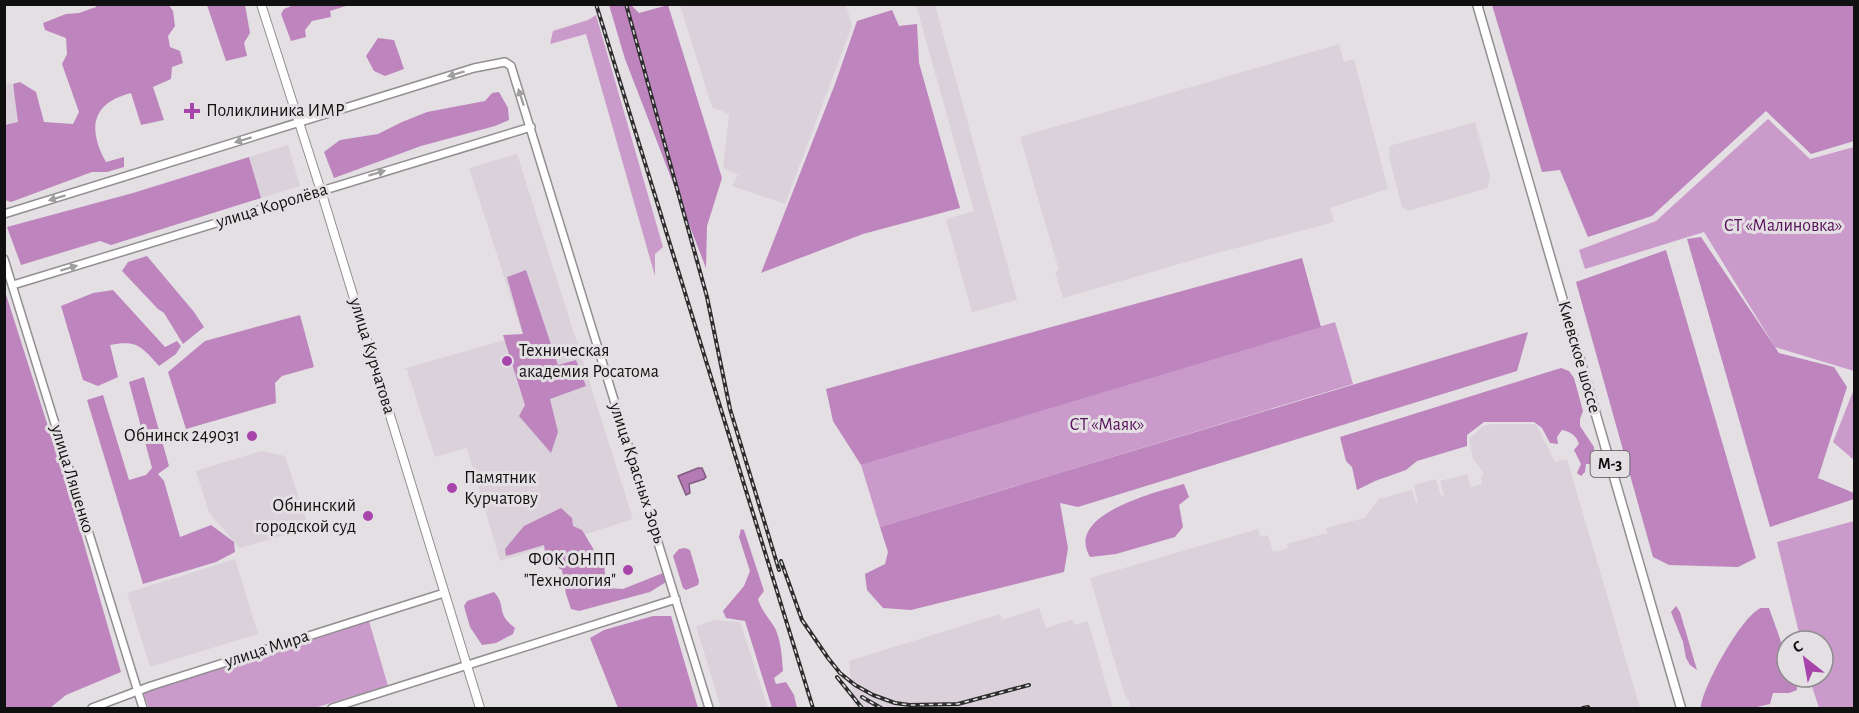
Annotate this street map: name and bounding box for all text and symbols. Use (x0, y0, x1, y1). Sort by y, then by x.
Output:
one-way arrow (447, 70, 465, 79)
one-way arrow (516, 88, 525, 106)
marker: Поликлиника ИМР (183, 102, 201, 120)
place label: Поликлиника ИМР (206, 102, 345, 120)
one-way arrow (234, 136, 252, 145)
one-way arrow (368, 168, 386, 178)
street label: улица Королёва (213, 181, 330, 232)
one-way arrow (48, 194, 66, 203)
park label: СТ «Малиновка» (1724, 217, 1842, 235)
one-way arrow (60, 263, 78, 272)
street label: улица Курчатова (346, 295, 398, 416)
street label: Киевское шоссе (1554, 299, 1604, 415)
place label: Техническая академия Росатома (519, 342, 659, 381)
marker: Техническая академия Росатома (500, 354, 514, 368)
street label: улица Красных Зорь (605, 400, 668, 546)
park label: СТ «Маяк» (1070, 416, 1144, 434)
street label: улица Ляшенко (47, 422, 97, 535)
place label: Обнинск 249031 (124, 426, 240, 445)
marker: Обнинск 249031 (245, 429, 259, 443)
road number: М-3 (1590, 451, 1630, 477)
place label: Памятник Курчатову (464, 469, 538, 508)
marker: Памятник Курчатову (445, 481, 459, 495)
place label: Обнинский городской суд (255, 496, 356, 536)
marker: Обнинский городской суд (361, 509, 375, 523)
place label: ФОК ОНПП "Технология" (524, 551, 616, 590)
marker: ФОК ОНПП "Технология" (621, 563, 635, 577)
street label: улица Мира (222, 627, 311, 671)
north arrow (1775, 629, 1835, 689)
text: С (1790, 638, 1806, 656)

